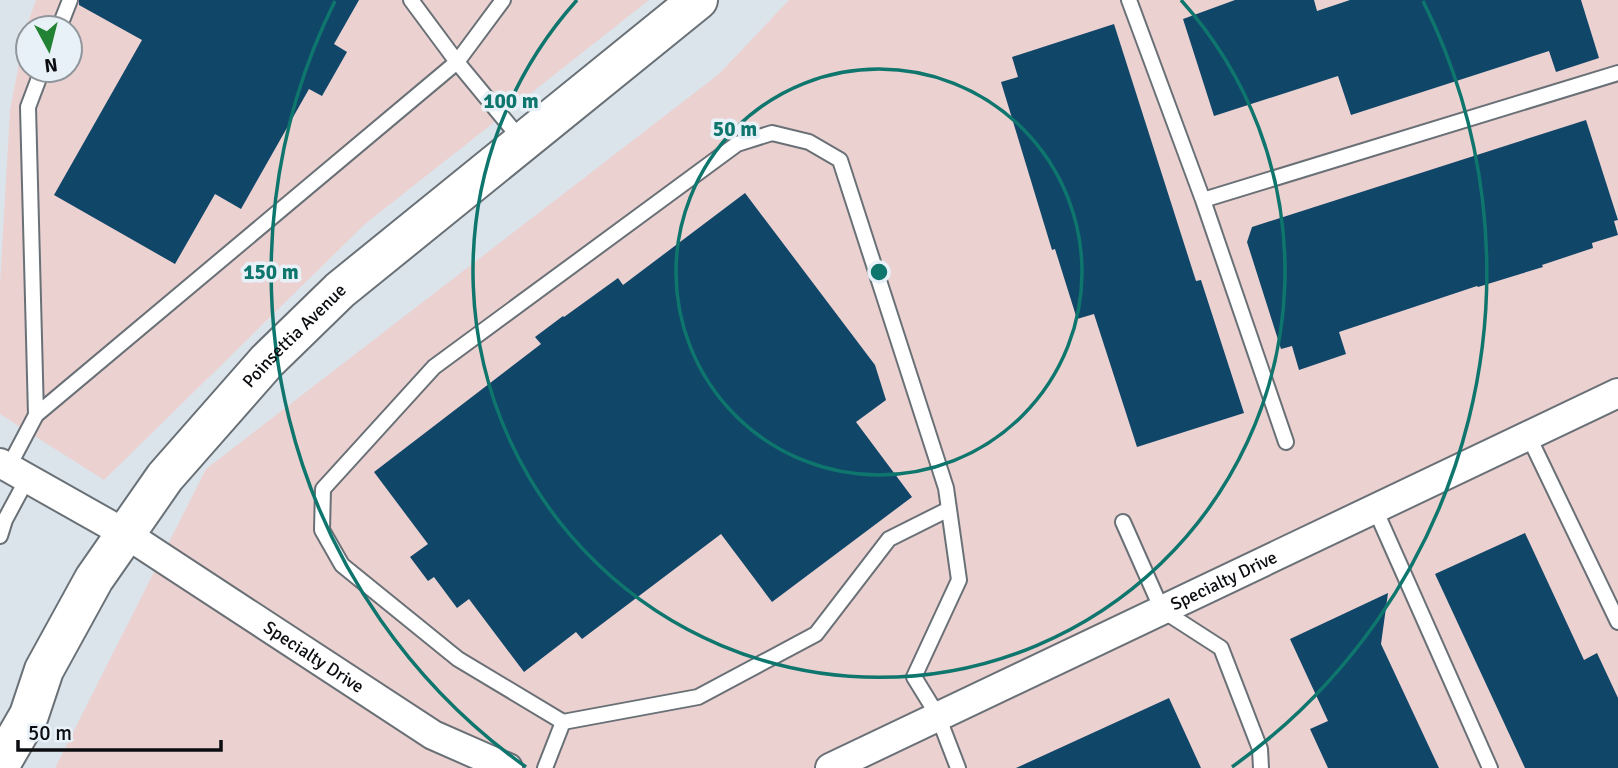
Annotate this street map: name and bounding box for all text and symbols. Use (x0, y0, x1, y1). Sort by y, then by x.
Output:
north arrow (14, 14, 84, 84)
text: N (43, 52, 59, 78)
text: 100 m (483, 88, 539, 114)
text: 50 m (713, 116, 757, 142)
text: 150 m (243, 259, 299, 285)
centre of rings (867, 260, 891, 284)
street label: Poinsettia Avenue (238, 279, 351, 392)
street label: Specialty Drive (1167, 546, 1280, 615)
street label: Specialty Drive (259, 616, 368, 698)
scale bar (18, 708, 220, 752)
text: 50 m (28, 720, 72, 746)

